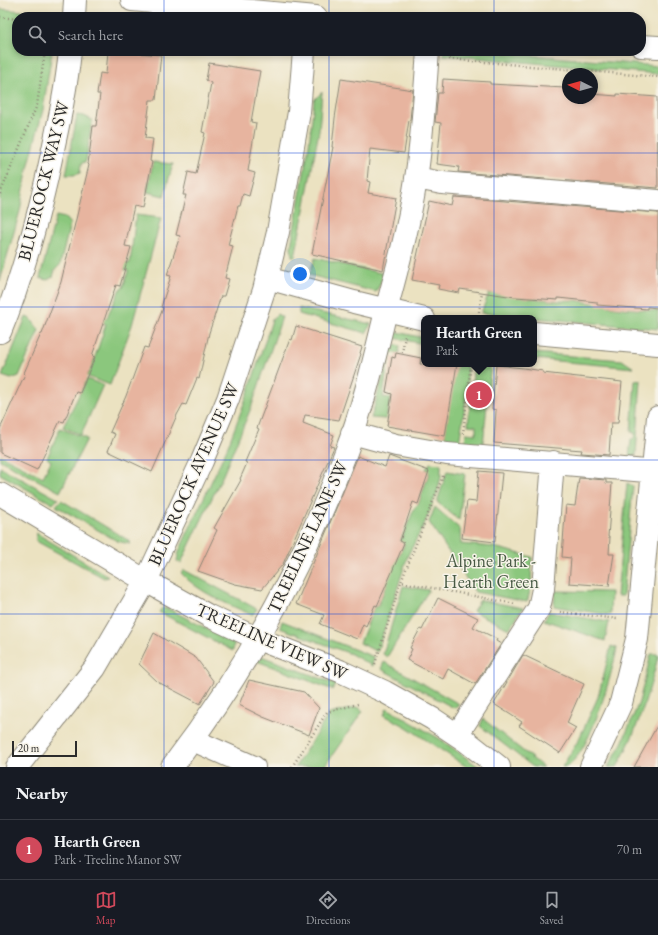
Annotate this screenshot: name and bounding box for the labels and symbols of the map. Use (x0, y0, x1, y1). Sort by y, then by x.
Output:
north arrow (562, 68, 598, 104)
street label: BLUEROCK WAY SW (12, 98, 74, 263)
your location (290, 264, 310, 284)
street label: BLUEROCK AVENUE SW (142, 378, 244, 569)
pin: 1 (466, 380, 492, 410)
street label: TREELINE LANE SW (262, 457, 353, 617)
park label: Alpine Park - Hearth Green (443, 549, 539, 593)
street label: TREELINE VIEW SW (193, 597, 352, 685)
scale bar (12, 739, 77, 758)

